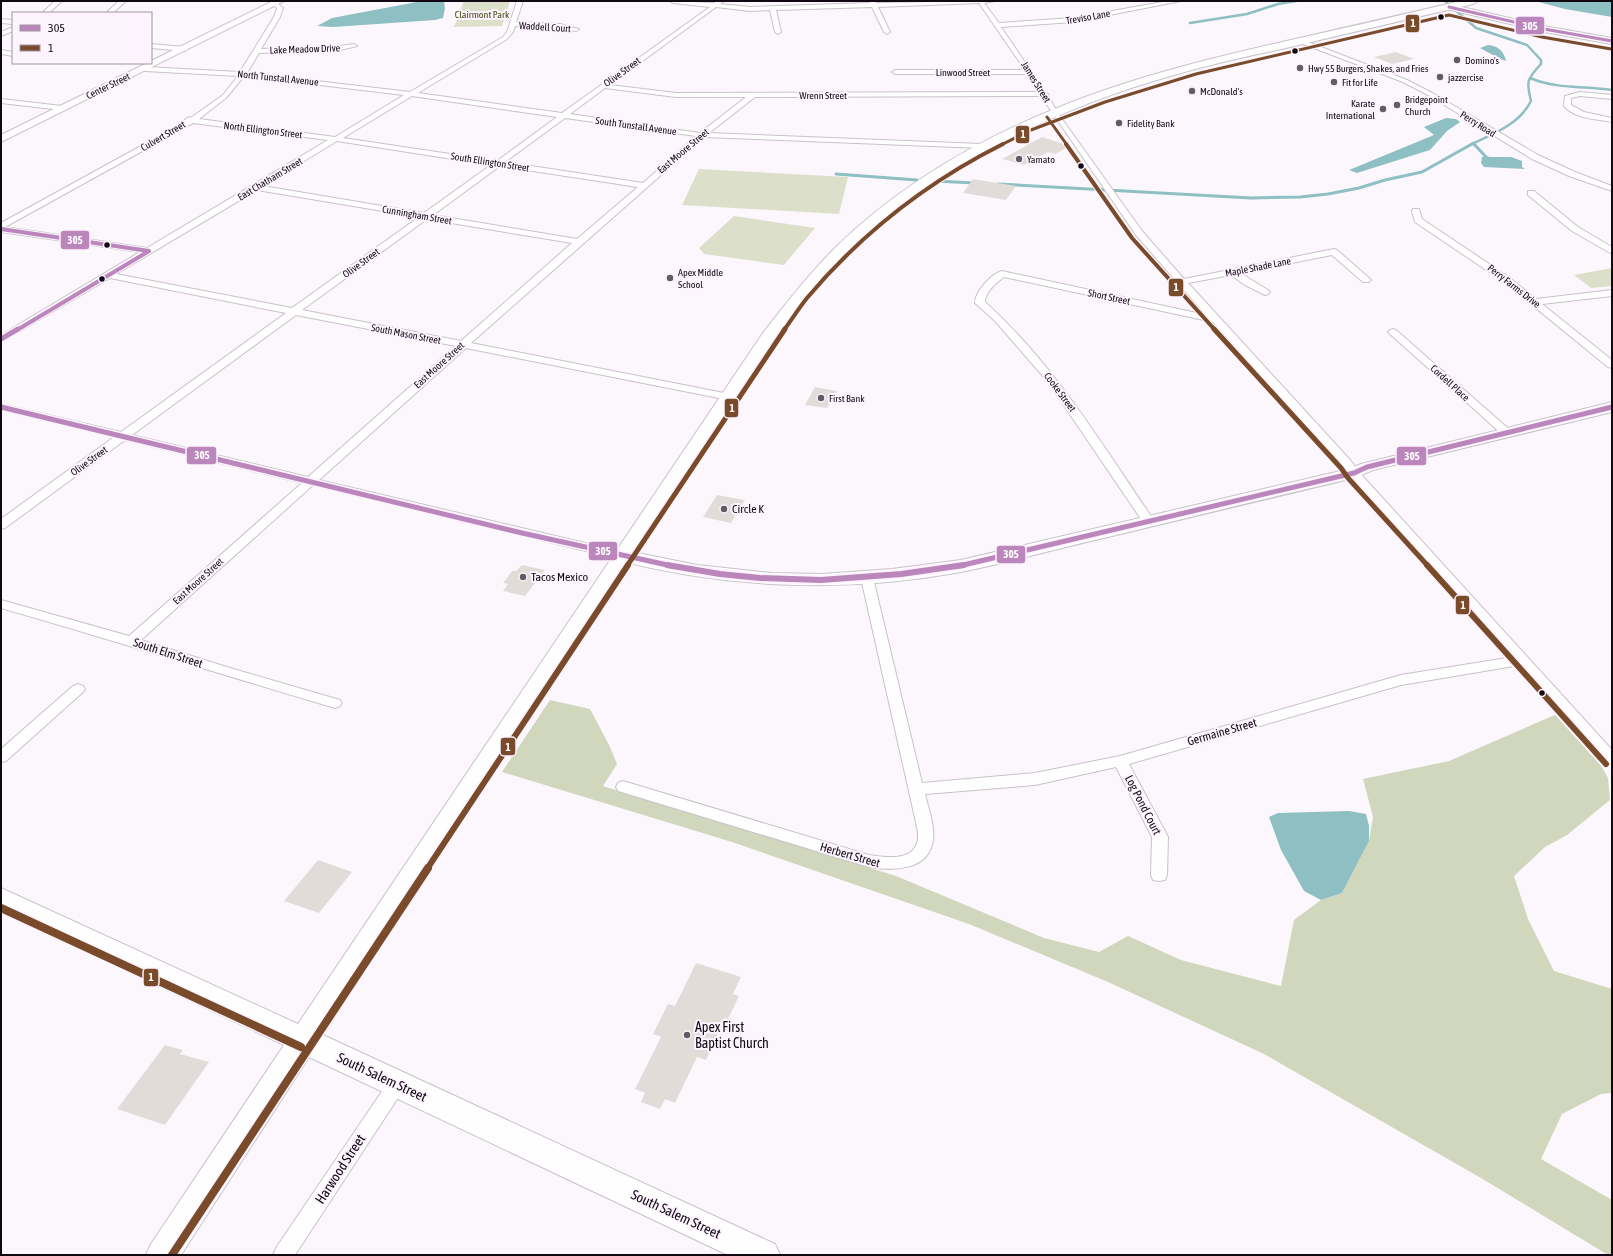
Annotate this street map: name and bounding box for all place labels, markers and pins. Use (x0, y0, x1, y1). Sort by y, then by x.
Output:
unlabelled marker (1436, 12, 1446, 22)
unlabelled marker (1290, 46, 1300, 56)
marker: Domino's (1452, 55, 1462, 65)
place label: Domino's (1465, 55, 1500, 66)
marker: Hwy 55 Burgers, Shakes, and Fries (1295, 63, 1305, 73)
place label: Hwy 55 Burgers, Shakes, and Fries (1308, 63, 1429, 74)
marker: jazzercise (1435, 72, 1445, 82)
place label: jazzercise (1447, 72, 1484, 83)
marker: Fit for Life (1329, 77, 1339, 87)
place label: Fit for Life (1342, 77, 1378, 88)
marker: McDonald's (1187, 86, 1197, 96)
place label: McDonald's (1200, 86, 1243, 97)
place label: Bridgepoint Church (1405, 94, 1448, 117)
place label: Karate International (1326, 98, 1375, 121)
marker: Bridgepoint Church (1392, 100, 1402, 110)
marker: Karate International (1378, 104, 1388, 114)
marker: Fidelity Bank (1114, 118, 1124, 128)
place label: Fidelity Bank (1127, 118, 1175, 129)
marker: Yamato (1014, 154, 1024, 164)
place label: Yamato (1027, 154, 1055, 165)
unlabelled marker (1076, 161, 1086, 171)
unlabelled marker (102, 240, 112, 250)
place label: Apex Middle School (678, 267, 724, 290)
marker: Apex Middle School (665, 273, 675, 283)
unlabelled marker (97, 274, 107, 284)
marker: First Bank (816, 393, 826, 403)
place label: First Bank (829, 393, 865, 404)
place label: Circle K (732, 502, 764, 516)
marker: Circle K (719, 504, 729, 514)
place label: Tacos Mexico (531, 570, 588, 584)
marker: Tacos Mexico (518, 572, 528, 582)
unlabelled marker (1537, 688, 1547, 698)
place label: Apex First Baptist Church (695, 1019, 769, 1051)
marker: Apex First Baptist Church (682, 1030, 692, 1040)

